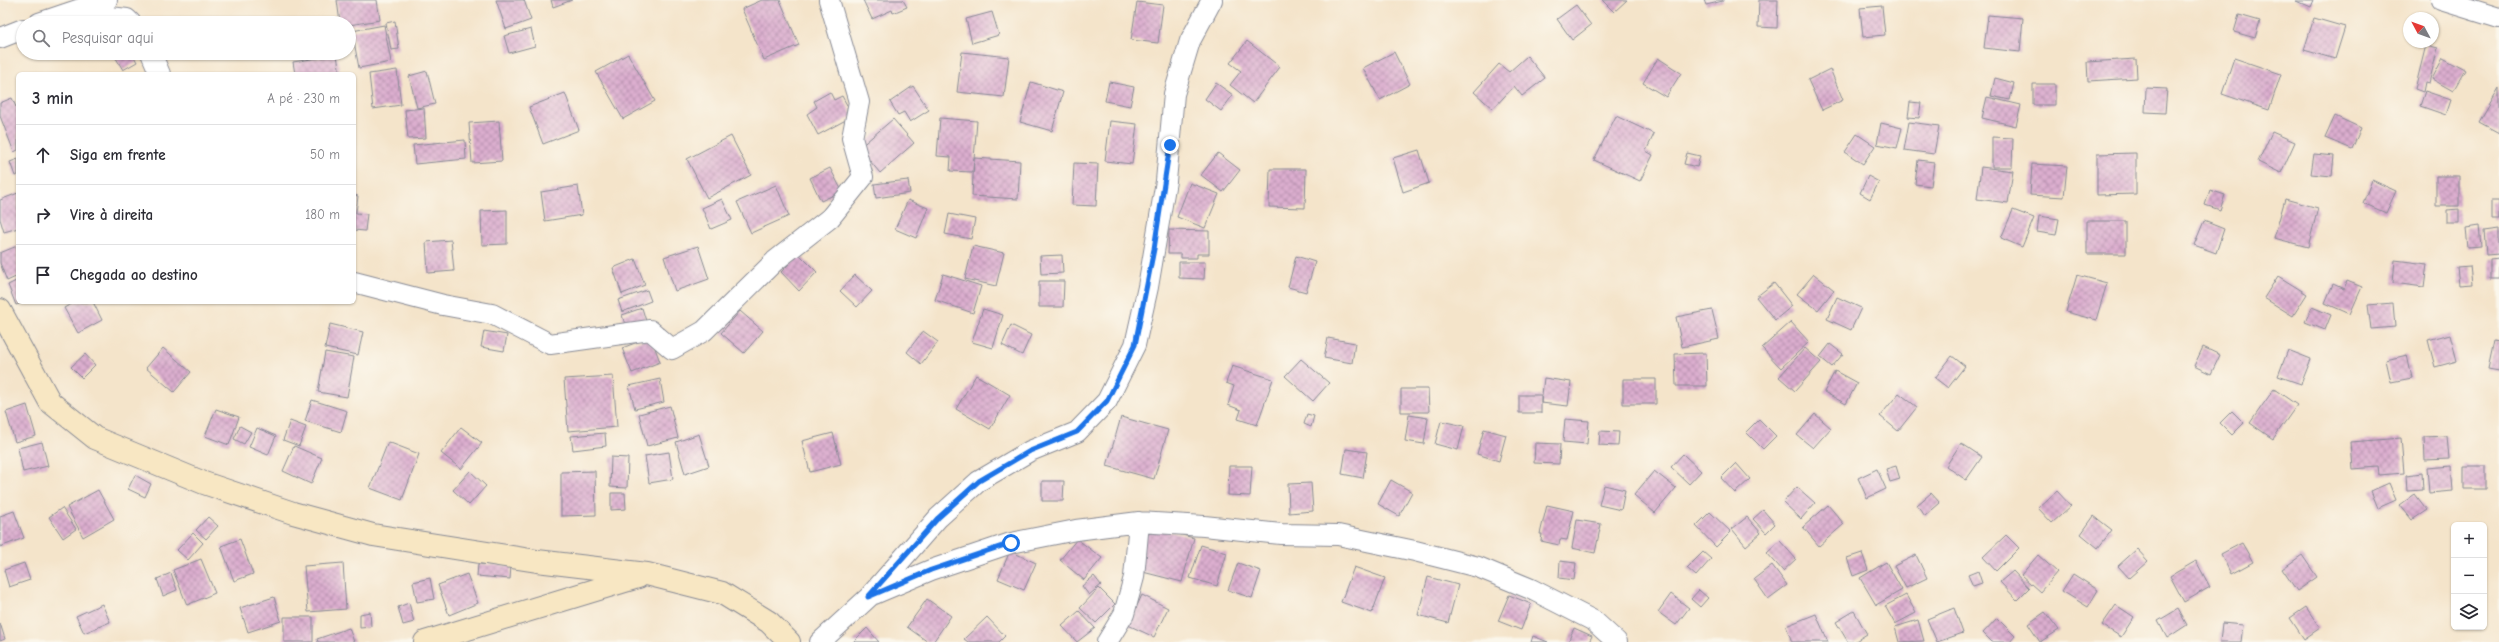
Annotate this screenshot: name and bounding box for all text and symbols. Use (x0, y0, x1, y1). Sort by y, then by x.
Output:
north arrow (2403, 12, 2439, 48)
search box (16, 16, 356, 60)
icon: search (30, 27, 52, 49)
text: Pesquisar aqui (62, 29, 154, 47)
text: 3 min (32, 89, 73, 108)
text: A pé · 230 m (267, 91, 340, 106)
route end (1161, 136, 1179, 154)
icon: ahead (32, 144, 54, 166)
text: Siga em frente (70, 146, 166, 164)
text: 50 m (310, 147, 340, 162)
icon: right (32, 204, 54, 226)
text: Vire à direita (70, 206, 153, 224)
text: 180 m (305, 207, 340, 222)
icon: arrive (32, 264, 54, 286)
text: Chegada ao destino (70, 266, 198, 284)
map controls (2451, 522, 2487, 630)
button: + (2451, 522, 2487, 558)
route start (1002, 534, 1020, 552)
button: − (2451, 558, 2487, 594)
button: layers (2451, 594, 2487, 630)

